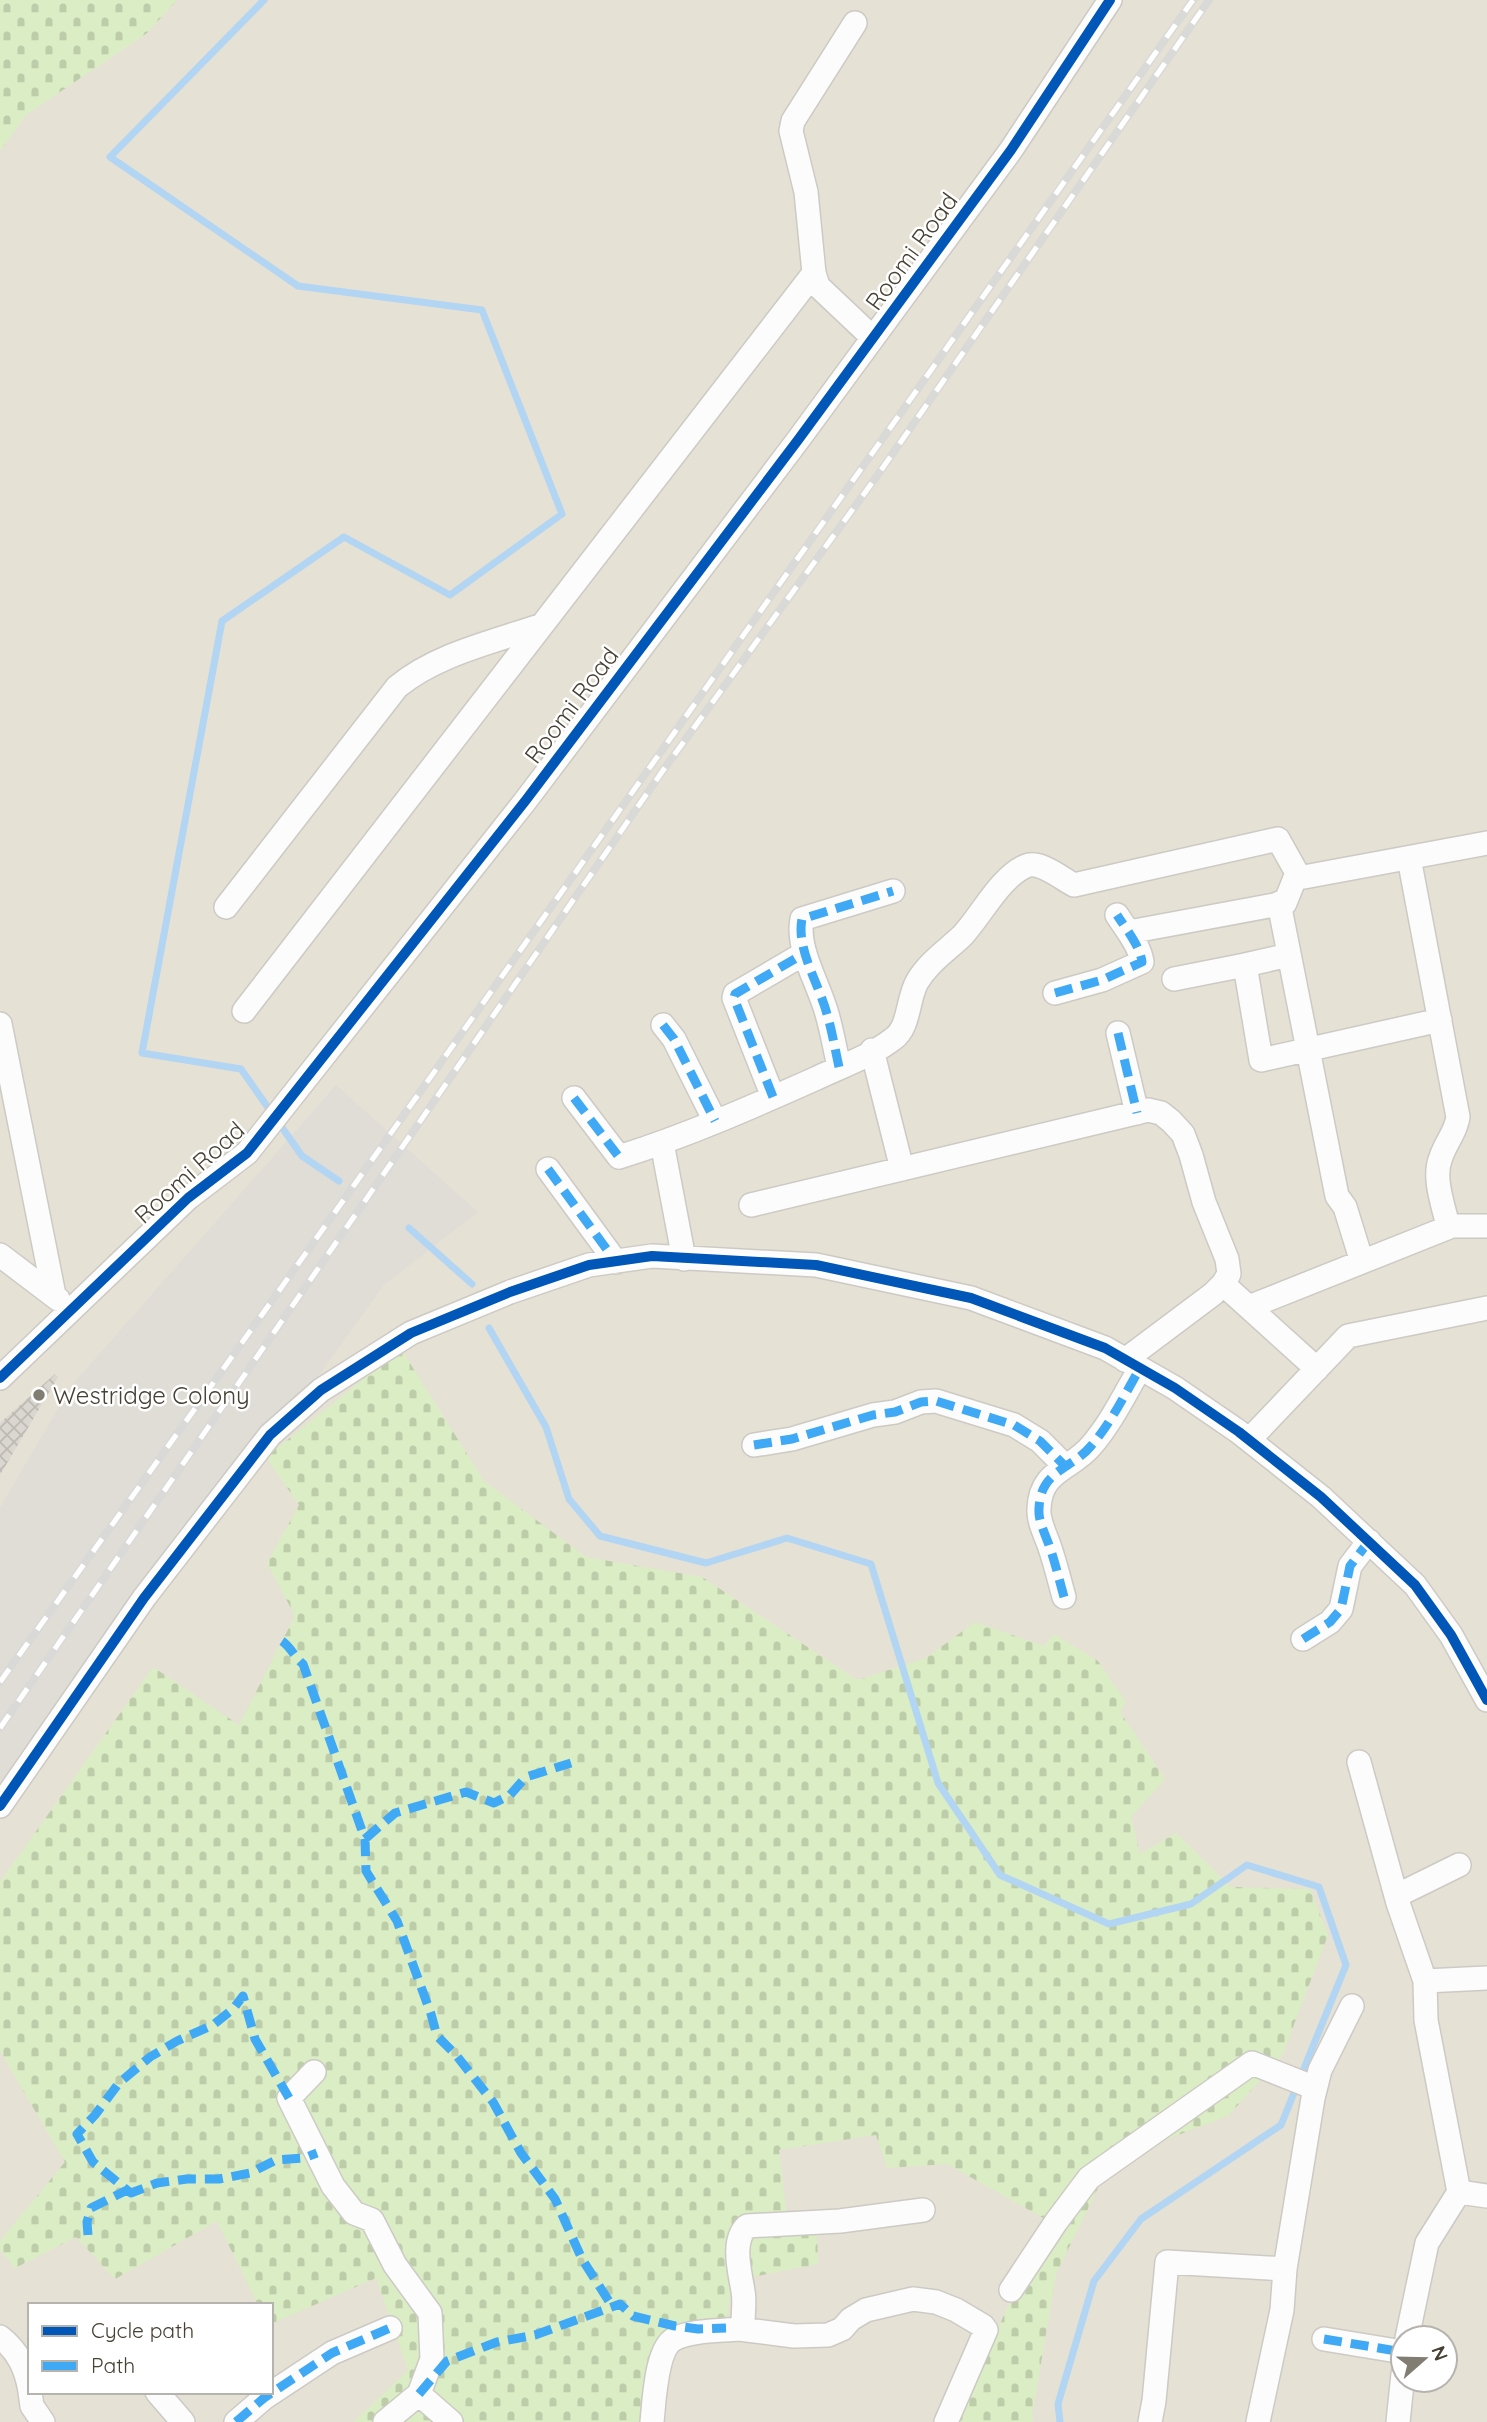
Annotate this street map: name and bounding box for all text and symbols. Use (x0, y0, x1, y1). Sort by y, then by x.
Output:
street label: Roomi Road (858, 186, 964, 316)
street label: Roomi Road (517, 641, 625, 769)
street label: Roomi Road (128, 1115, 250, 1229)
place label: Westridge Colony (53, 1380, 250, 1410)
marker: Westridge Colony (31, 1387, 47, 1403)
legend (28, 2303, 273, 2394)
text: Cycle path (91, 2317, 194, 2343)
north arrow (1389, 2324, 1459, 2394)
text: N (1426, 2343, 1454, 2364)
text: Path (91, 2352, 135, 2378)

